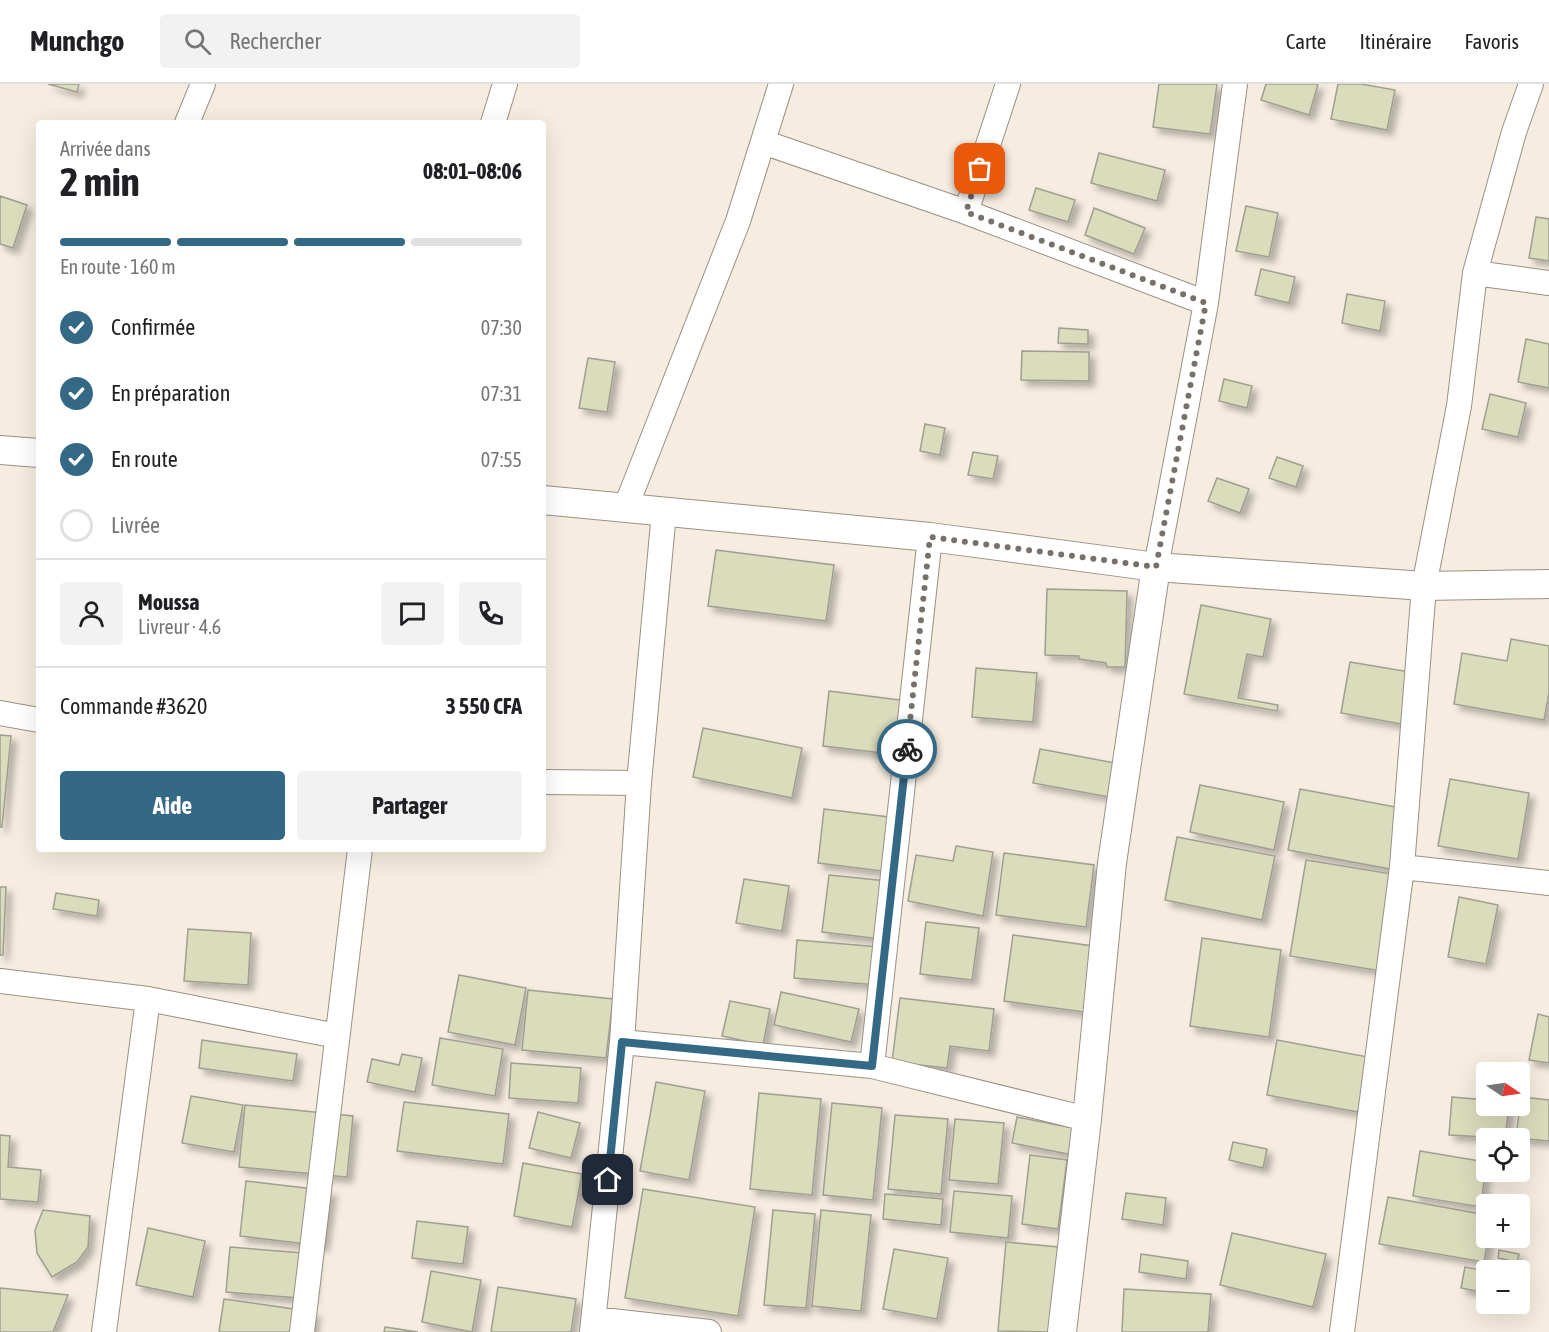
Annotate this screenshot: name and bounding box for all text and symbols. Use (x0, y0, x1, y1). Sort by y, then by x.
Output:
search box (160, 14, 580, 68)
text: Munchgo (30, 25, 124, 57)
icon: search (181, 25, 214, 58)
text: Rechercher (229, 28, 321, 54)
text: Carte (1286, 29, 1326, 53)
text: Itinéraire (1359, 29, 1431, 53)
text: Favoris (1464, 29, 1519, 53)
text: Arrivée dans (60, 137, 151, 160)
pin (954, 143, 1005, 194)
icon: bag (963, 152, 996, 185)
text: 08:01–08:06 (423, 158, 522, 184)
text: 2 min (60, 160, 140, 204)
text: En route · 160 m (60, 255, 176, 278)
icon: check (60, 311, 93, 344)
text: Confirmée (111, 314, 195, 340)
text: 07:30 (481, 316, 522, 339)
icon: check (60, 377, 93, 410)
text: En préparation (111, 380, 230, 406)
text: 07:31 (481, 382, 522, 405)
icon: check (60, 443, 93, 476)
text: En route (111, 446, 178, 472)
text: 07:55 (481, 448, 522, 471)
text: Livrée (111, 512, 160, 538)
button: person (60, 582, 123, 645)
button: chat (381, 582, 444, 645)
button: phone (459, 582, 522, 645)
text: Moussa (138, 589, 199, 615)
text: Livreur · 4.6 (138, 615, 221, 638)
text: Commande #3620 (60, 693, 207, 719)
text: 3 550 CFA (446, 693, 522, 719)
courier (877, 719, 937, 779)
icon: bike (891, 733, 924, 766)
button: Aide (60, 771, 285, 840)
button: Partager (297, 771, 522, 840)
north arrow (1476, 1062, 1530, 1116)
map controls (1476, 1062, 1530, 1314)
button: locate (1476, 1128, 1530, 1182)
pin (582, 1154, 633, 1205)
icon: home (591, 1163, 624, 1196)
button: + (1476, 1194, 1530, 1248)
button: − (1476, 1260, 1530, 1314)

